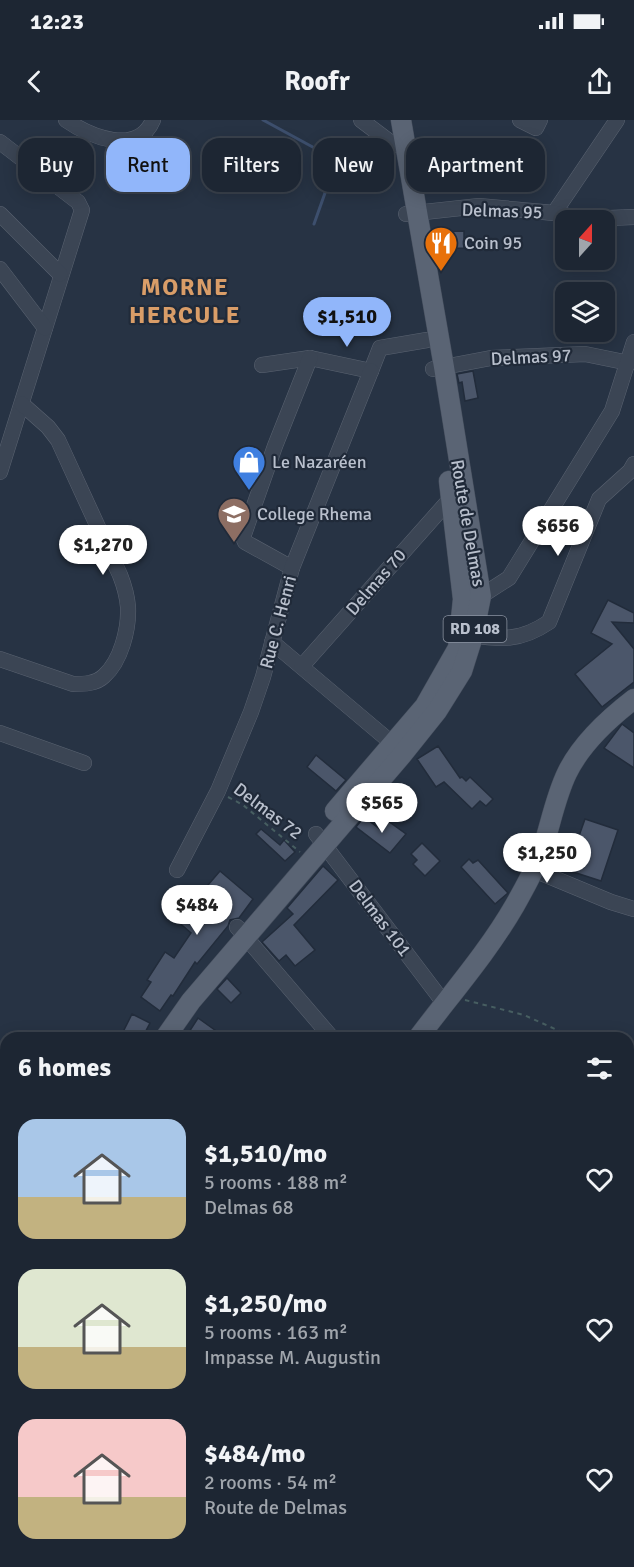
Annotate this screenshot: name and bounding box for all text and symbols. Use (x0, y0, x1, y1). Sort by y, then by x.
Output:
text: 12:23 (30, 8, 84, 35)
icon: back (18, 65, 51, 98)
text: Roofr (284, 65, 350, 98)
icon: share (583, 65, 616, 98)
chip: Buy (18, 138, 94, 192)
chip: Rent (106, 138, 190, 192)
chip: Filters (202, 138, 301, 192)
chip: New (313, 138, 394, 192)
chip: Apartment (406, 138, 545, 192)
street label: Delmas 95 (461, 199, 543, 223)
north arrow (555, 210, 615, 270)
map controls (555, 210, 615, 342)
restaurant icon: Coin 95 (423, 225, 459, 272)
place label: Coin 95 (464, 232, 522, 254)
district label: MORNE HERCULE (129, 272, 241, 330)
button: layers (555, 282, 615, 342)
pin: $1,510 (298, 297, 396, 348)
text: $1,510 (317, 304, 377, 329)
street label: Delmas 97 (490, 344, 572, 370)
shop icon: Le Nazaréen (231, 444, 267, 491)
place label: Le Nazaréen (272, 451, 367, 473)
street label: Route de Delmas (446, 458, 490, 588)
school or university icon: College Rhema (216, 496, 252, 543)
place label: College Rhema (257, 503, 372, 525)
pin: $656 (522, 506, 594, 557)
text: $656 (536, 513, 580, 538)
pin: $1,270 (54, 525, 152, 576)
text: $1,270 (73, 532, 133, 557)
street label: Delmas 70 (341, 544, 411, 620)
street label: Rue C. Henri (255, 573, 301, 671)
road number: RD 108 (444, 616, 506, 642)
street label: Delmas 72 (229, 778, 307, 844)
pin: $565 (346, 783, 418, 834)
text: $565 (360, 790, 404, 815)
pin: $1,250 (498, 833, 596, 884)
text: $1,250 (517, 840, 577, 865)
street label: Delmas 101 (344, 875, 416, 961)
pin: $484 (161, 885, 233, 936)
text: $484 (175, 892, 219, 917)
text: 6 homes (18, 1052, 111, 1084)
icon: filters (583, 1052, 616, 1085)
text: $1,510/mo (204, 1138, 327, 1170)
icon: home (66, 1143, 138, 1215)
icon: heart (583, 1163, 616, 1196)
text: 5 rooms · 188 m² (204, 1170, 348, 1195)
text: Delmas 68 (204, 1195, 294, 1220)
text: $1,250/mo (204, 1288, 327, 1320)
icon: home (66, 1293, 138, 1365)
icon: heart (583, 1313, 616, 1346)
text: 5 rooms · 163 m² (204, 1320, 348, 1345)
text: Impasse M. Augustin (204, 1345, 381, 1370)
text: $484/mo (204, 1438, 305, 1470)
icon: home (66, 1443, 138, 1515)
icon: heart (583, 1463, 616, 1496)
text: 2 rooms · 54 m² (204, 1470, 337, 1495)
text: Route de Delmas (204, 1495, 347, 1520)

